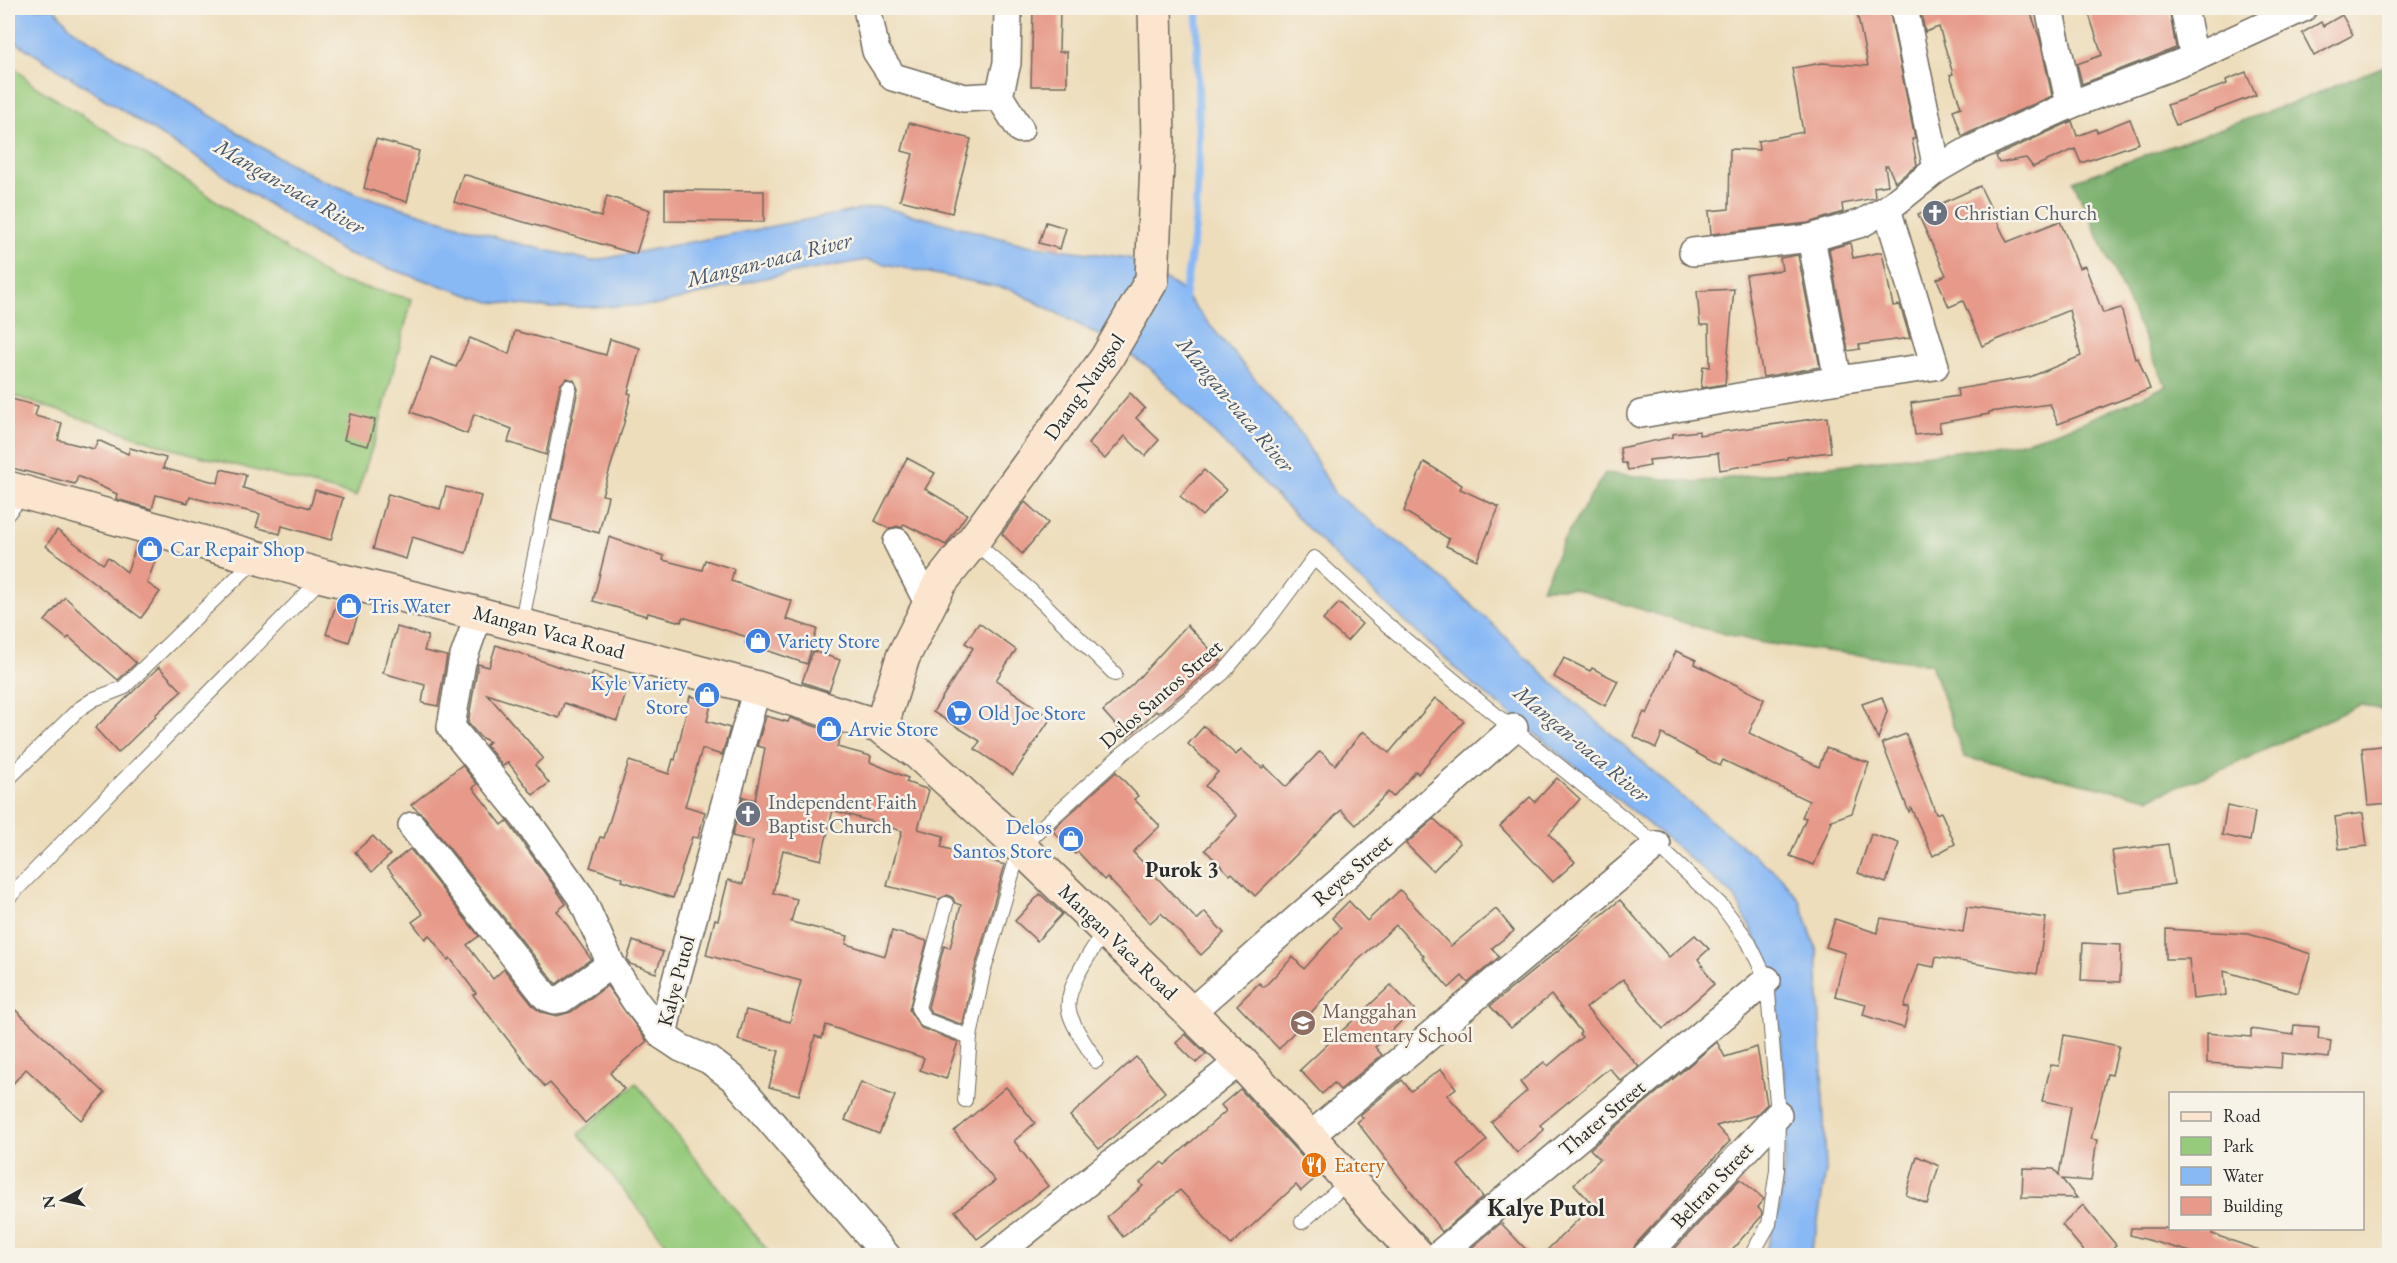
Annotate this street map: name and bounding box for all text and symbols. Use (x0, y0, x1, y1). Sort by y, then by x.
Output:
water label: Mangan-vaca River (208, 131, 371, 242)
church icon: Christian Church (1920, 198, 1950, 228)
place label: Christian Church (1954, 199, 2097, 226)
water label: Mangan-vaca River (682, 225, 856, 294)
street label: Daang Naugsol (1037, 328, 1130, 445)
water label: Mangan-vaca River (1169, 329, 1302, 480)
shop icon: Car Repair Shop (135, 534, 165, 564)
place label: Car Repair Shop (170, 535, 305, 562)
shop icon: Tris Water (334, 591, 364, 621)
place label: Tris Water (368, 592, 450, 619)
street label: Mangan Vaca Road (470, 598, 628, 665)
shop icon: Variety Store (743, 626, 773, 656)
place label: Variety Store (777, 627, 880, 654)
street label: Delos Santos Street (1094, 633, 1228, 754)
place label: Kyle Variety Store (591, 669, 689, 720)
water label: Mangan-vaca River (1506, 677, 1657, 810)
shop icon: Kyle Variety Store (692, 680, 722, 710)
supermarket icon: Old Joe Store (944, 698, 974, 728)
place label: Old Joe Store (978, 699, 1086, 726)
shop icon: Arvie Store (814, 714, 844, 744)
place label: Arvie Store (847, 715, 938, 742)
place label: Independent Faith Baptist Church (768, 788, 917, 839)
church icon: Independent Faith Baptist Church (733, 799, 763, 829)
place label: Delos Santos Store (953, 813, 1052, 864)
shop icon: Delos Santos Store (1056, 824, 1086, 854)
street label: Reyes Street (1306, 827, 1397, 912)
district label: Purok 3 (1145, 855, 1219, 884)
street label: Mangan Vaca Road (1053, 878, 1184, 1006)
street label: Kalye Putol (650, 932, 701, 1029)
place label: Manggahan Elementary School (1322, 997, 1473, 1048)
school or university icon: Manggahan Elementary School (1288, 1008, 1318, 1038)
street label: Thater Street (1553, 1073, 1651, 1162)
legend (2169, 1092, 2364, 1230)
text: Road (2223, 1104, 2262, 1127)
text: Park (2223, 1134, 2254, 1157)
street label: Beltran Street (1665, 1135, 1759, 1234)
restaurant icon: Eatery (1299, 1150, 1329, 1180)
place label: Eatery (1334, 1151, 1385, 1178)
text: Water (2223, 1164, 2264, 1187)
north arrow (33, 1170, 93, 1230)
district label: Kalye Putol (1487, 1192, 1605, 1224)
text: N (37, 1194, 60, 1210)
text: Building (2223, 1194, 2283, 1217)

